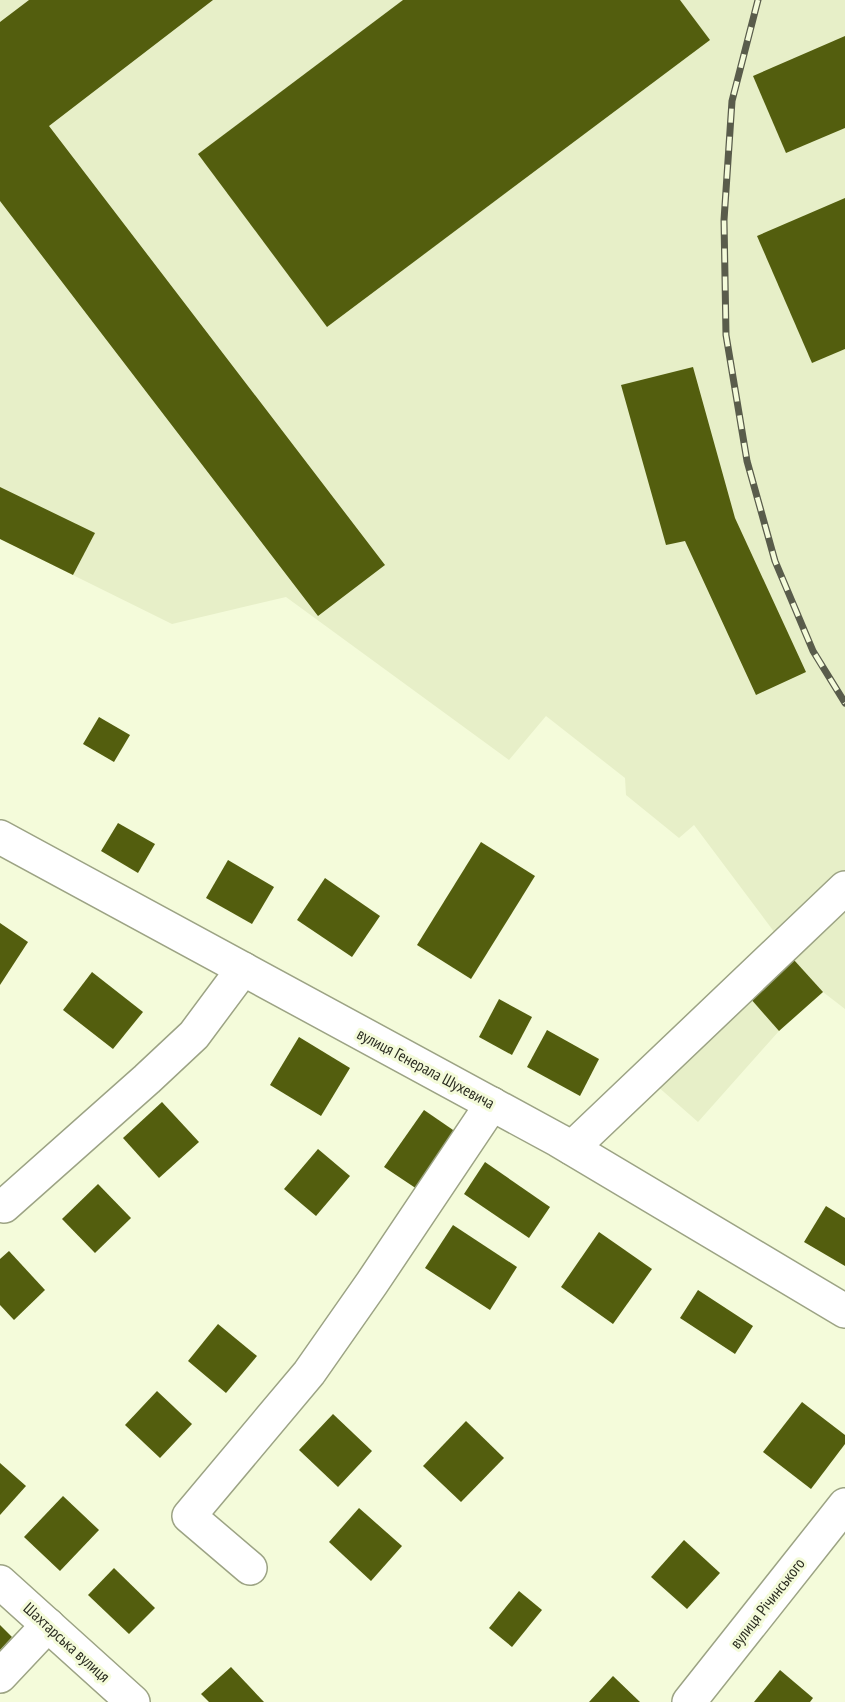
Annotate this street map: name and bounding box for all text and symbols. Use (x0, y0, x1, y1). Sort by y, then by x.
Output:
street label: вулиця Генерала Шухевича (354, 1023, 498, 1113)
street label: вулиця Річинського (725, 1554, 809, 1652)
street label: Шахтарська вулиця (20, 1598, 114, 1686)

